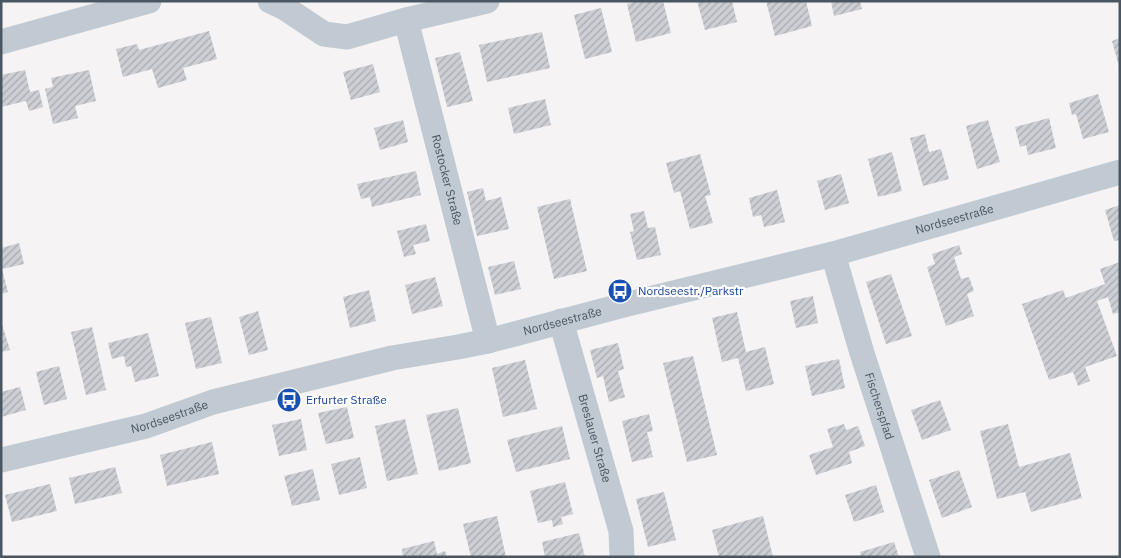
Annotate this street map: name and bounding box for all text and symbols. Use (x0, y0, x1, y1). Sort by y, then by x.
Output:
street label: Rostocker Straße (429, 133, 466, 227)
street label: Nordseestraße (913, 200, 995, 237)
bus stop icon: Nordseestr./Parkstr (607, 278, 633, 304)
place label: Nordseestr./Parkstr (638, 283, 744, 298)
street label: Nordseestraße (521, 303, 604, 338)
street label: Fischerspfad (862, 371, 897, 441)
bus stop icon: Erfurter Straße (276, 387, 302, 413)
place label: Erfurter Straße (306, 392, 387, 407)
street label: Breslauer Straße (575, 392, 615, 485)
street label: Nordseestraße (129, 396, 210, 436)

